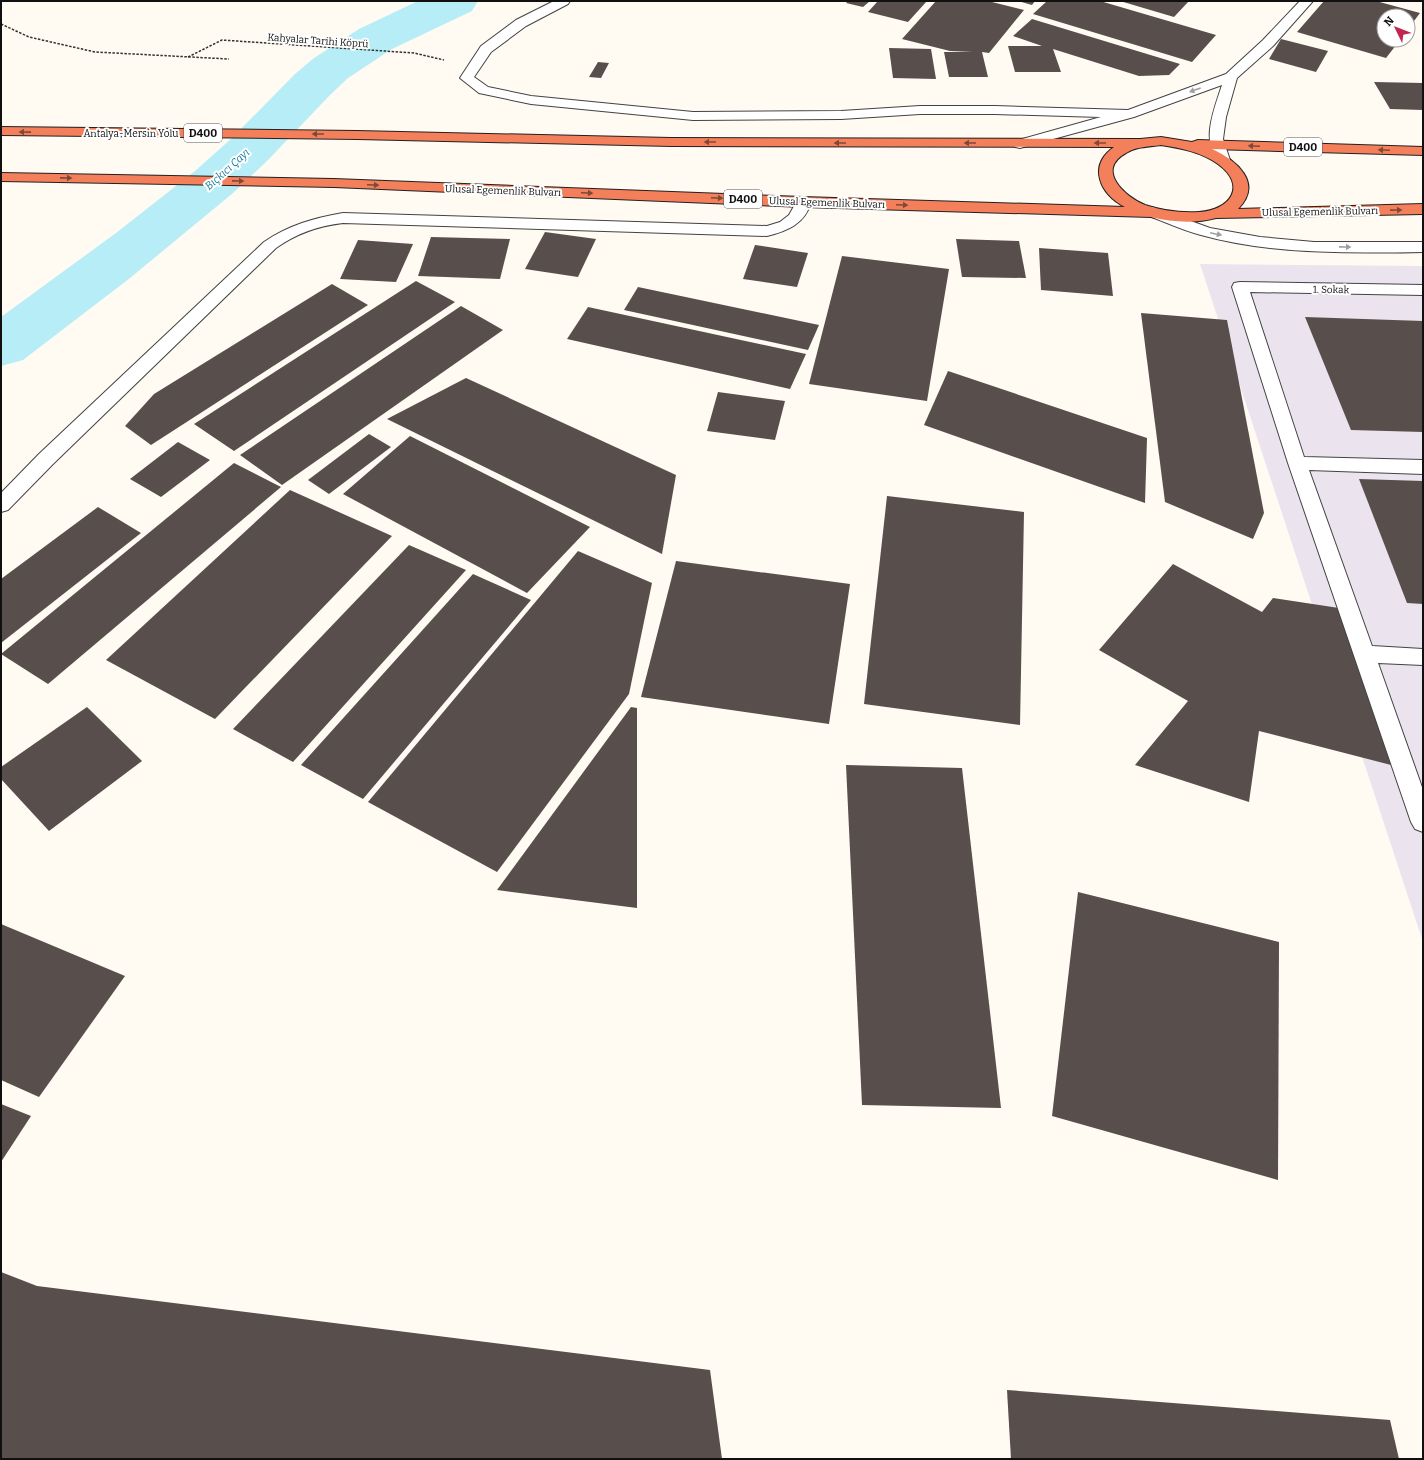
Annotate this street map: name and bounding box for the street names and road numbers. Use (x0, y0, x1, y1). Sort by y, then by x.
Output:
street label: Kahyalar Tarihi Köprü (267, 31, 369, 51)
road number: D400 (184, 124, 222, 142)
street label: Antalya-Mersin Yolu (83, 128, 179, 140)
road number: D400 (1284, 138, 1322, 156)
street label: Ulusal Egemenlik Bulvarı (445, 183, 561, 199)
road number: D400 (724, 190, 762, 208)
street label: Ulusal Egemenlik Bulvarı (769, 195, 885, 211)
street label: Ulusal Egemenlik Bulvarı (1262, 205, 1378, 219)
street label: 1. Sokak (1313, 284, 1350, 296)

